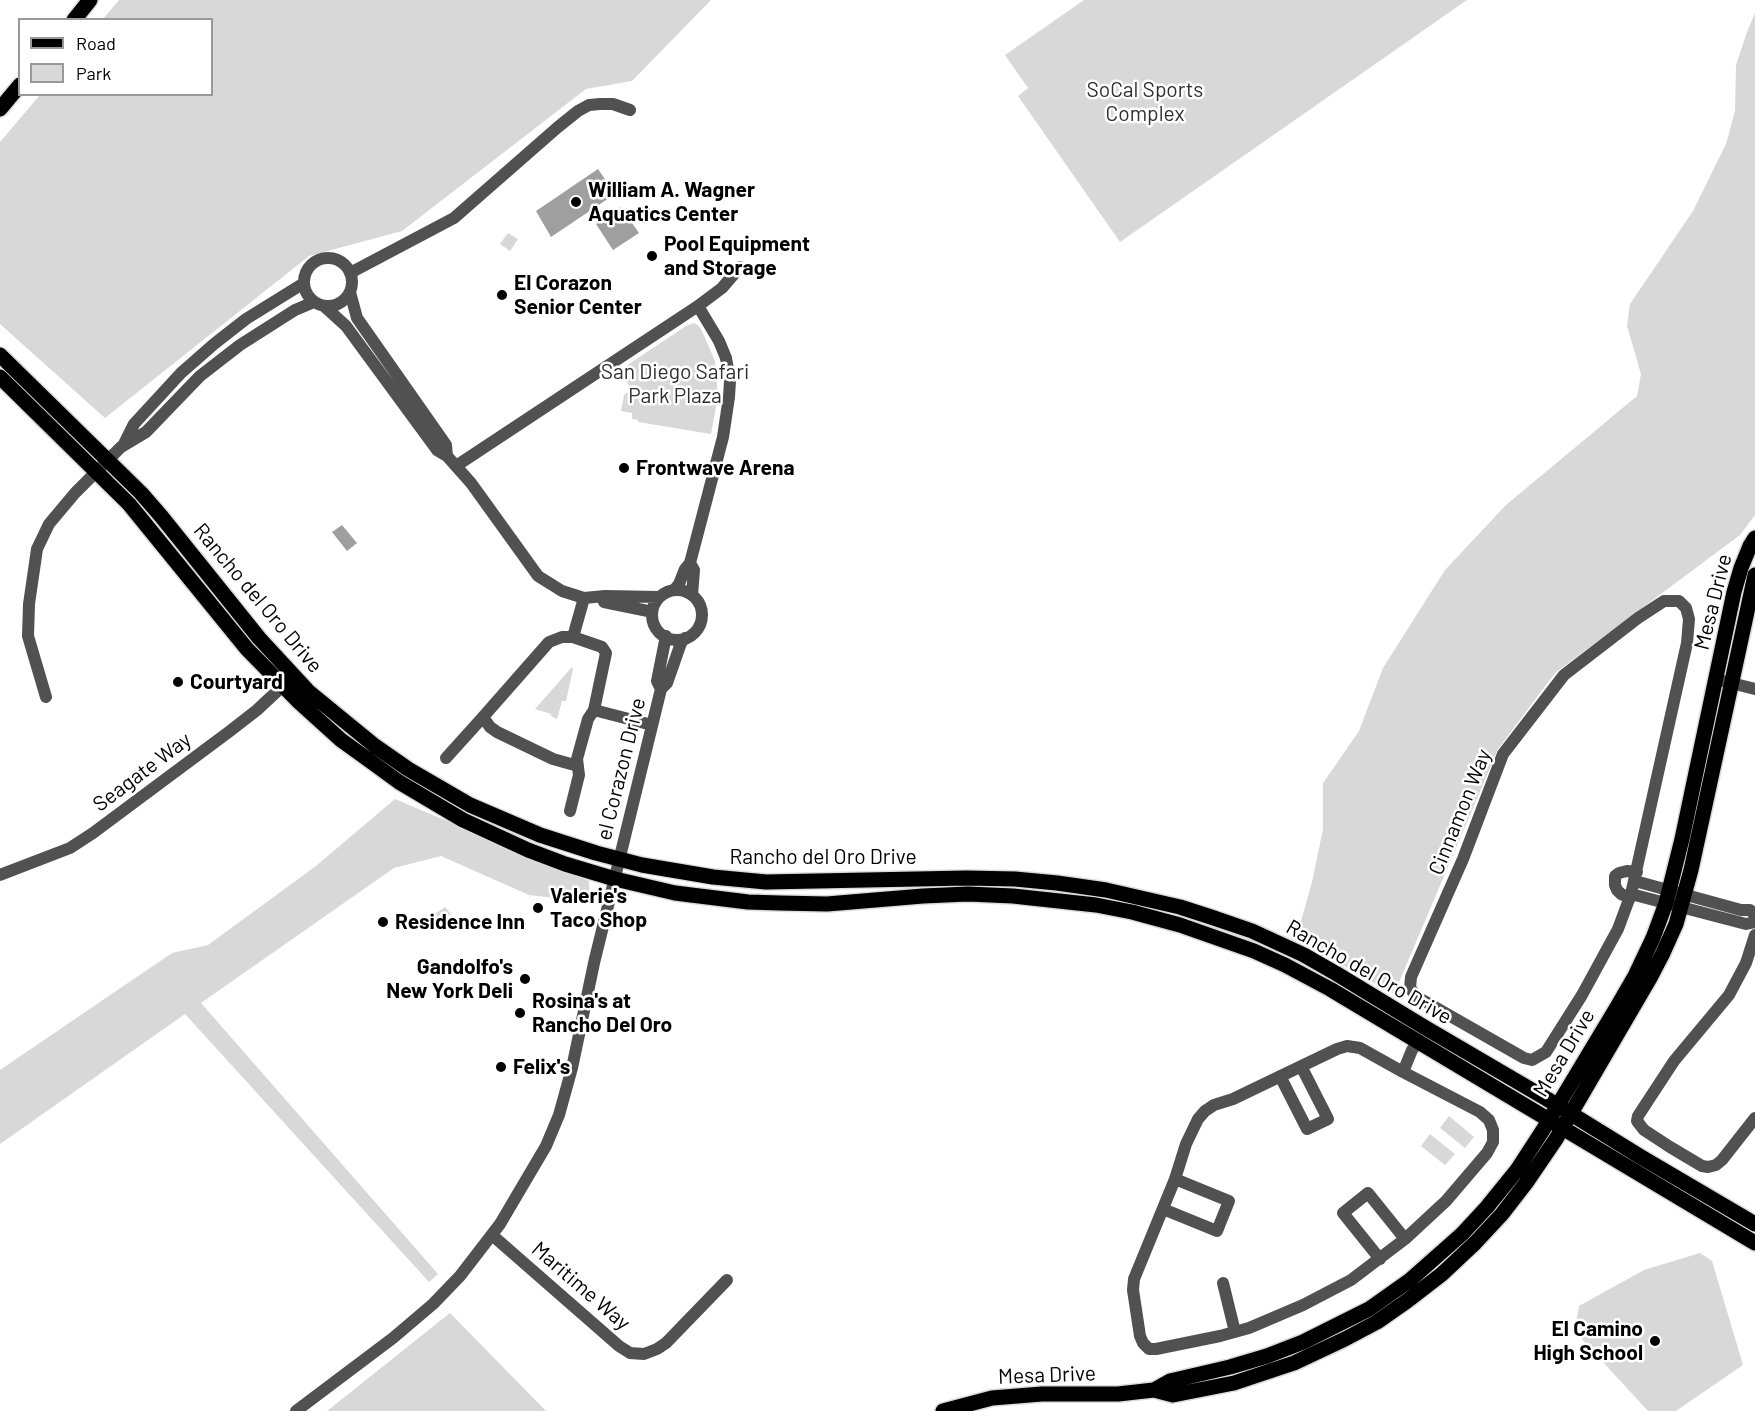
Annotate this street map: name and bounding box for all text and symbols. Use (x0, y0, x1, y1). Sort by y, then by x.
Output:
legend (18, 18, 213, 96)
text: Road (76, 32, 116, 54)
text: Park (76, 62, 111, 84)
park label: SoCal Sports Complex (1087, 77, 1203, 127)
place label: William A. Wagner Aquatics Center (588, 177, 755, 227)
marker: William A. Wagner Aquatics Center (569, 195, 583, 209)
place label: Pool Equipment and Storage (664, 231, 810, 281)
marker: Pool Equipment and Storage (645, 249, 659, 263)
place label: El Corazon Senior Center (514, 270, 642, 320)
marker: El Corazon Senior Center (495, 288, 509, 302)
park label: San Diego Safari Park Plaza (601, 359, 749, 409)
place label: Frontwave Arena (636, 455, 795, 481)
marker: Frontwave Arena (617, 461, 631, 475)
street label: Rancho del Oro Drive (188, 518, 328, 678)
street label: Mesa Drive (1689, 551, 1737, 653)
place label: Courtyard (190, 669, 283, 695)
marker: Courtyard (171, 675, 185, 689)
street label: el Corazon Drive (591, 695, 651, 843)
street label: Seagate Way (88, 727, 196, 817)
street label: Cinnamon Way (1423, 745, 1497, 879)
street label: Rancho del Oro Drive (729, 844, 917, 870)
place label: Valerie's Taco Shop (550, 883, 647, 933)
marker: Valerie's Taco Shop (531, 901, 545, 915)
place label: Residence Inn (395, 909, 525, 935)
street label: Rancho del Oro Drive (1282, 914, 1456, 1030)
marker: Residence Inn (376, 915, 390, 929)
place label: Gandolfo's New York Deli (386, 954, 513, 1004)
marker: Gandolfo's New York Deli (518, 972, 532, 986)
place label: Rosina's at Rancho Del Oro (532, 988, 672, 1038)
street label: Mesa Drive (1528, 1005, 1600, 1101)
marker: Rosina's at Rancho Del Oro (513, 1006, 527, 1020)
place label: Felix's (513, 1054, 570, 1080)
marker: Felix's (494, 1060, 508, 1074)
street label: Maritime Way (527, 1236, 635, 1336)
place label: El Camino High School (1533, 1316, 1643, 1366)
marker: El Camino High School (1648, 1334, 1662, 1348)
street label: Mesa Drive (998, 1361, 1096, 1389)

